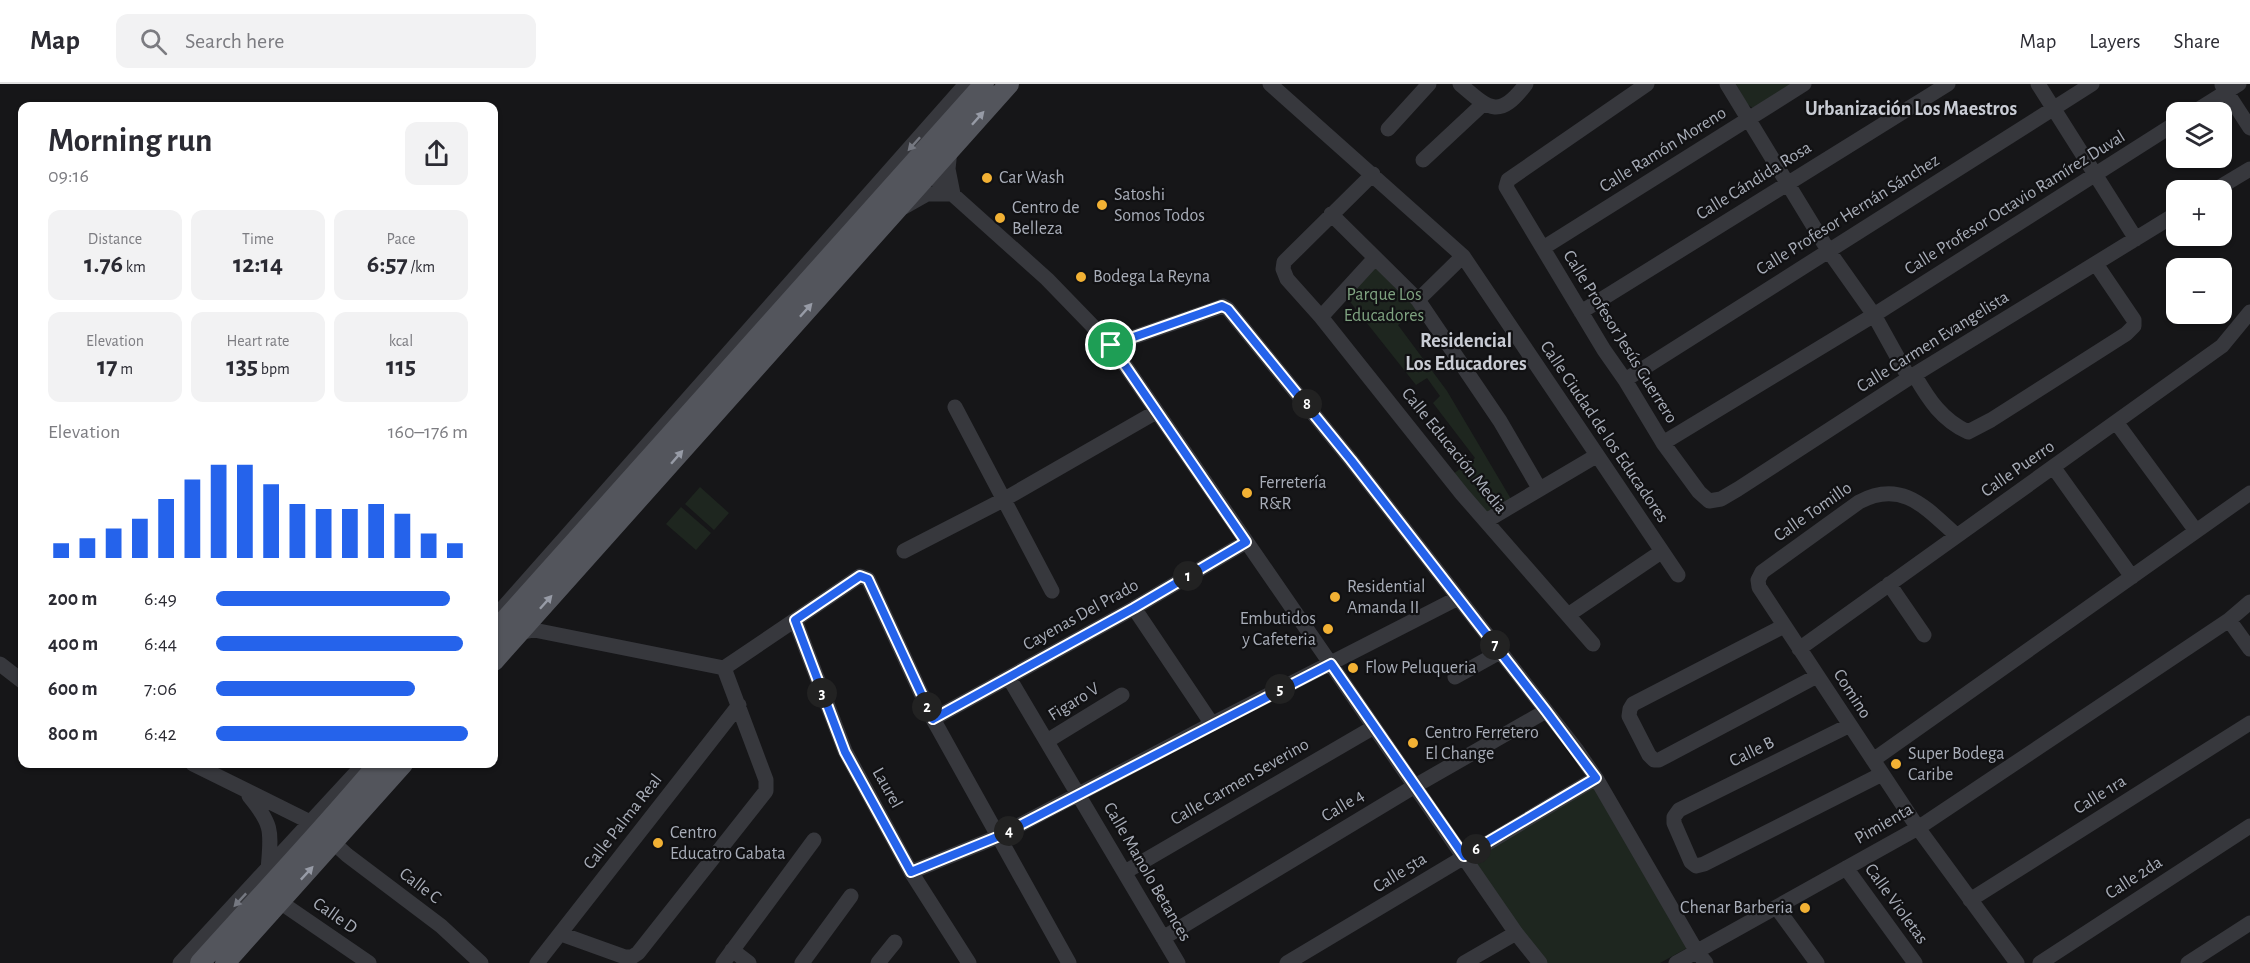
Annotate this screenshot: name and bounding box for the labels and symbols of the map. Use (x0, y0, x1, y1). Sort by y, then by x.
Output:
district label: Urbanización Los Maestros (1805, 99, 2017, 119)
street label: Calle Ramón Moreno (1596, 104, 1730, 196)
one-way arrow (971, 111, 985, 126)
street label: Calle Profesor Octavio Ramírez Duval (1902, 127, 2128, 279)
one-way arrow (907, 136, 921, 151)
street label: Calle Cándida Rosa (1693, 138, 1815, 224)
street label: Calle Profesor Hernán Sánchez (1753, 151, 1943, 279)
place label: Car Wash (999, 169, 1065, 187)
marker: Car Wash (980, 171, 994, 185)
place label: Satoshi Somos Todos (1114, 186, 1205, 225)
marker: Satoshi Somos Todos (1095, 198, 1109, 212)
place label: Centro de Belleza (1012, 199, 1080, 238)
marker: Centro de Belleza (993, 211, 1007, 225)
street label: Calle Profesor Jesús Guerrero (1559, 247, 1681, 427)
place label: Bodega La Reyna (1093, 268, 1210, 286)
marker: Bodega La Reyna (1074, 270, 1088, 284)
park label: Parque Los Educadores (1344, 286, 1424, 325)
street label: Calle Carmen Evangelista (1854, 288, 2012, 396)
one-way arrow (799, 303, 812, 318)
pin (1085, 319, 1136, 370)
district label: Residencial Los Educadores (1405, 331, 1527, 374)
street label: Calle Ciudad de los Educadores (1537, 338, 1671, 526)
street label: Calle Educación Media (1398, 385, 1510, 517)
pin: 8 (1292, 389, 1322, 419)
street label: Calle Puerro (1978, 437, 2058, 501)
one-way arrow (670, 449, 684, 464)
place label: Ferretería R&R (1259, 474, 1327, 513)
street label: Calle Tomillo (1771, 479, 1855, 545)
marker: Ferretería R&R (1240, 486, 1254, 500)
pin: 1 (1173, 561, 1203, 591)
street label: Cayenas Del Prado (1020, 576, 1142, 654)
place label: Residential Amanda II (1347, 578, 1425, 617)
marker: Residential Amanda II (1328, 590, 1342, 604)
one-way arrow (539, 594, 553, 609)
place label: Embutidos y Cafeteria (1240, 610, 1316, 649)
marker: Embutidos y Cafeteria (1321, 622, 1335, 636)
pin: 7 (1480, 630, 1510, 660)
place label: Flow Peluqueria (1365, 659, 1477, 677)
marker: Flow Peluqueria (1346, 661, 1360, 675)
street label: Comino (1830, 666, 1874, 722)
pin: 5 (1265, 674, 1295, 704)
pin: 3 (807, 678, 837, 708)
street label: Figaro V (1045, 679, 1103, 725)
pin: 2 (912, 692, 942, 722)
place label: Centro Ferretero El Change (1425, 724, 1539, 763)
street label: Calle B (1727, 733, 1777, 771)
street label: Calle Carmen Severino (1168, 735, 1312, 829)
marker: Centro Ferretero El Change (1406, 736, 1420, 750)
place label: Super Bodega Caribe (1908, 745, 2005, 784)
marker: Super Bodega Caribe (1889, 757, 1903, 771)
street label: Laurel (869, 765, 905, 811)
street label: Calle Palma Real (580, 771, 666, 873)
street label: Calle 1ra (2071, 772, 2129, 818)
street label: Calle 4 (1318, 786, 1368, 826)
street label: Calle Manolo Betances (1100, 799, 1194, 945)
street label: Pimienta (1852, 800, 1916, 848)
pin: 4 (994, 816, 1024, 846)
place label: Centro Educatro Gabata (670, 824, 786, 863)
pin: 6 (1461, 834, 1491, 864)
marker: Centro Educatro Gabata (651, 836, 665, 850)
street label: Calle 5ta (1370, 850, 1430, 896)
street label: Calle 2da (2102, 853, 2166, 903)
street label: Calle Violetas (1861, 860, 1931, 948)
one-way arrow (300, 865, 314, 880)
street label: Calle C (396, 865, 444, 907)
one-way arrow (233, 892, 247, 906)
street label: Calle D (310, 894, 360, 938)
place label: Chenar Barberia (1680, 899, 1793, 917)
marker: Chenar Barberia (1798, 901, 1812, 915)

